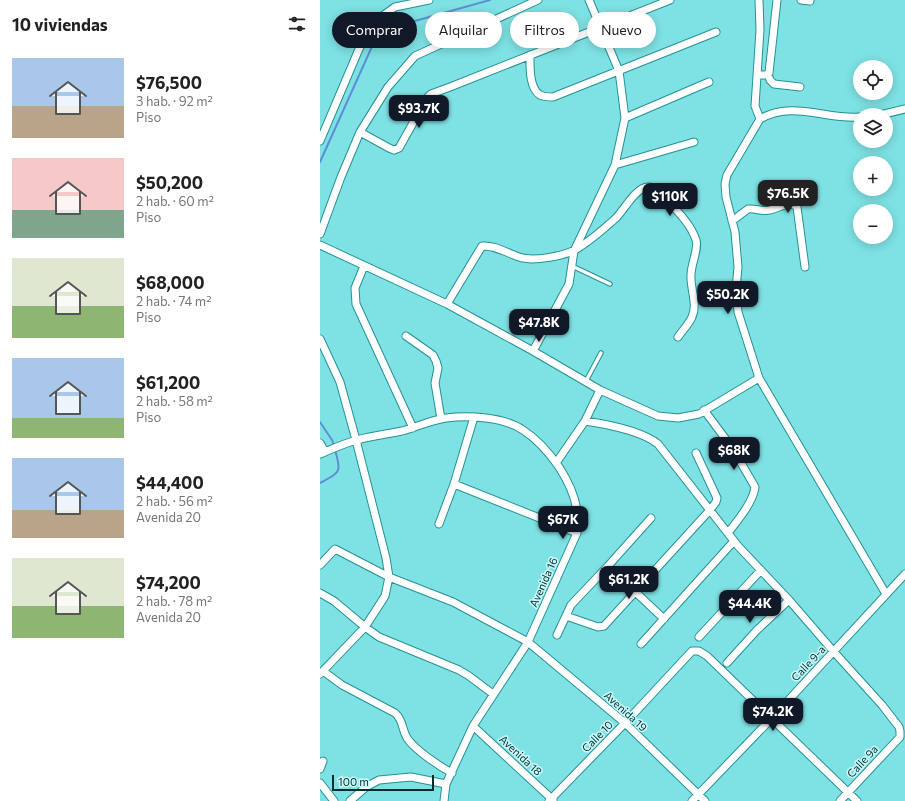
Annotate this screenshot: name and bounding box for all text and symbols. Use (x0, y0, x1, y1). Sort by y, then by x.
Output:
chip: Comprar (332, 12, 417, 48)
chip: Alquilar (425, 12, 502, 48)
chip: Filtros (510, 12, 579, 48)
chip: Nuevo (587, 12, 656, 48)
icon: filters (286, 13, 308, 35)
text: 10 viviendas (12, 14, 108, 35)
map controls (853, 60, 893, 244)
button: locate (853, 60, 893, 100)
text: $76,500 (136, 72, 202, 93)
icon: home (44, 74, 92, 122)
text: 3 hab. · 92 m² (136, 93, 213, 109)
pin: $93.7K (386, 95, 452, 129)
text: $93.7K (398, 100, 440, 116)
button: layers (853, 108, 893, 148)
text: Piso (136, 109, 161, 125)
button: + (853, 156, 893, 196)
text: $50,200 (136, 172, 203, 193)
icon: home (44, 174, 92, 222)
pin: $76.5K (755, 180, 821, 214)
pin: $110K (642, 183, 698, 217)
text: $76.5K (767, 185, 809, 201)
text: $110K (652, 188, 688, 204)
text: 2 hab. · 60 m² (136, 193, 214, 209)
button: − (853, 204, 893, 244)
text: Piso (136, 209, 161, 225)
text: $68,000 (136, 272, 204, 293)
icon: home (44, 274, 92, 322)
pin: $50.2K (695, 281, 761, 315)
text: $50.2K (706, 286, 750, 302)
text: 2 hab. · 74 m² (136, 293, 211, 309)
text: Piso (136, 309, 161, 325)
pin: $47.8K (506, 309, 572, 343)
text: $47.8K (518, 314, 560, 330)
text: $61,200 (136, 372, 200, 393)
icon: home (44, 374, 92, 422)
text: 2 hab. · 58 m² (136, 393, 213, 409)
text: Piso (136, 409, 161, 425)
pin: $68K (710, 437, 758, 471)
text: $68K (718, 442, 750, 458)
text: $44,400 (136, 472, 204, 493)
icon: home (44, 474, 92, 522)
text: 2 hab. · 56 m² (136, 493, 213, 509)
pin: $67K (539, 506, 587, 540)
text: Avenida 20 (136, 509, 201, 525)
text: $67K (547, 511, 579, 527)
street label: Avenida 16 (526, 555, 560, 609)
pin: $61.2K (596, 566, 662, 600)
text: $61.2K (608, 571, 650, 587)
text: $74,200 (136, 572, 201, 593)
icon: home (44, 574, 92, 622)
pin: $44.4K (717, 590, 783, 624)
text: 2 hab. · 78 m² (136, 593, 212, 609)
text: $44.4K (728, 595, 772, 611)
text: Avenida 20 (136, 609, 201, 625)
street label: Calle 9-a (788, 643, 828, 683)
street label: Avenida 19 (602, 688, 650, 734)
pin: $74.2K (740, 698, 806, 732)
text: $74.2K (752, 703, 794, 719)
street label: Calle 10 (579, 718, 615, 754)
street label: Avenida 18 (497, 732, 545, 778)
street label: Calle 9a (844, 742, 880, 780)
scale bar (332, 773, 434, 792)
text: 100 m (338, 775, 369, 788)

